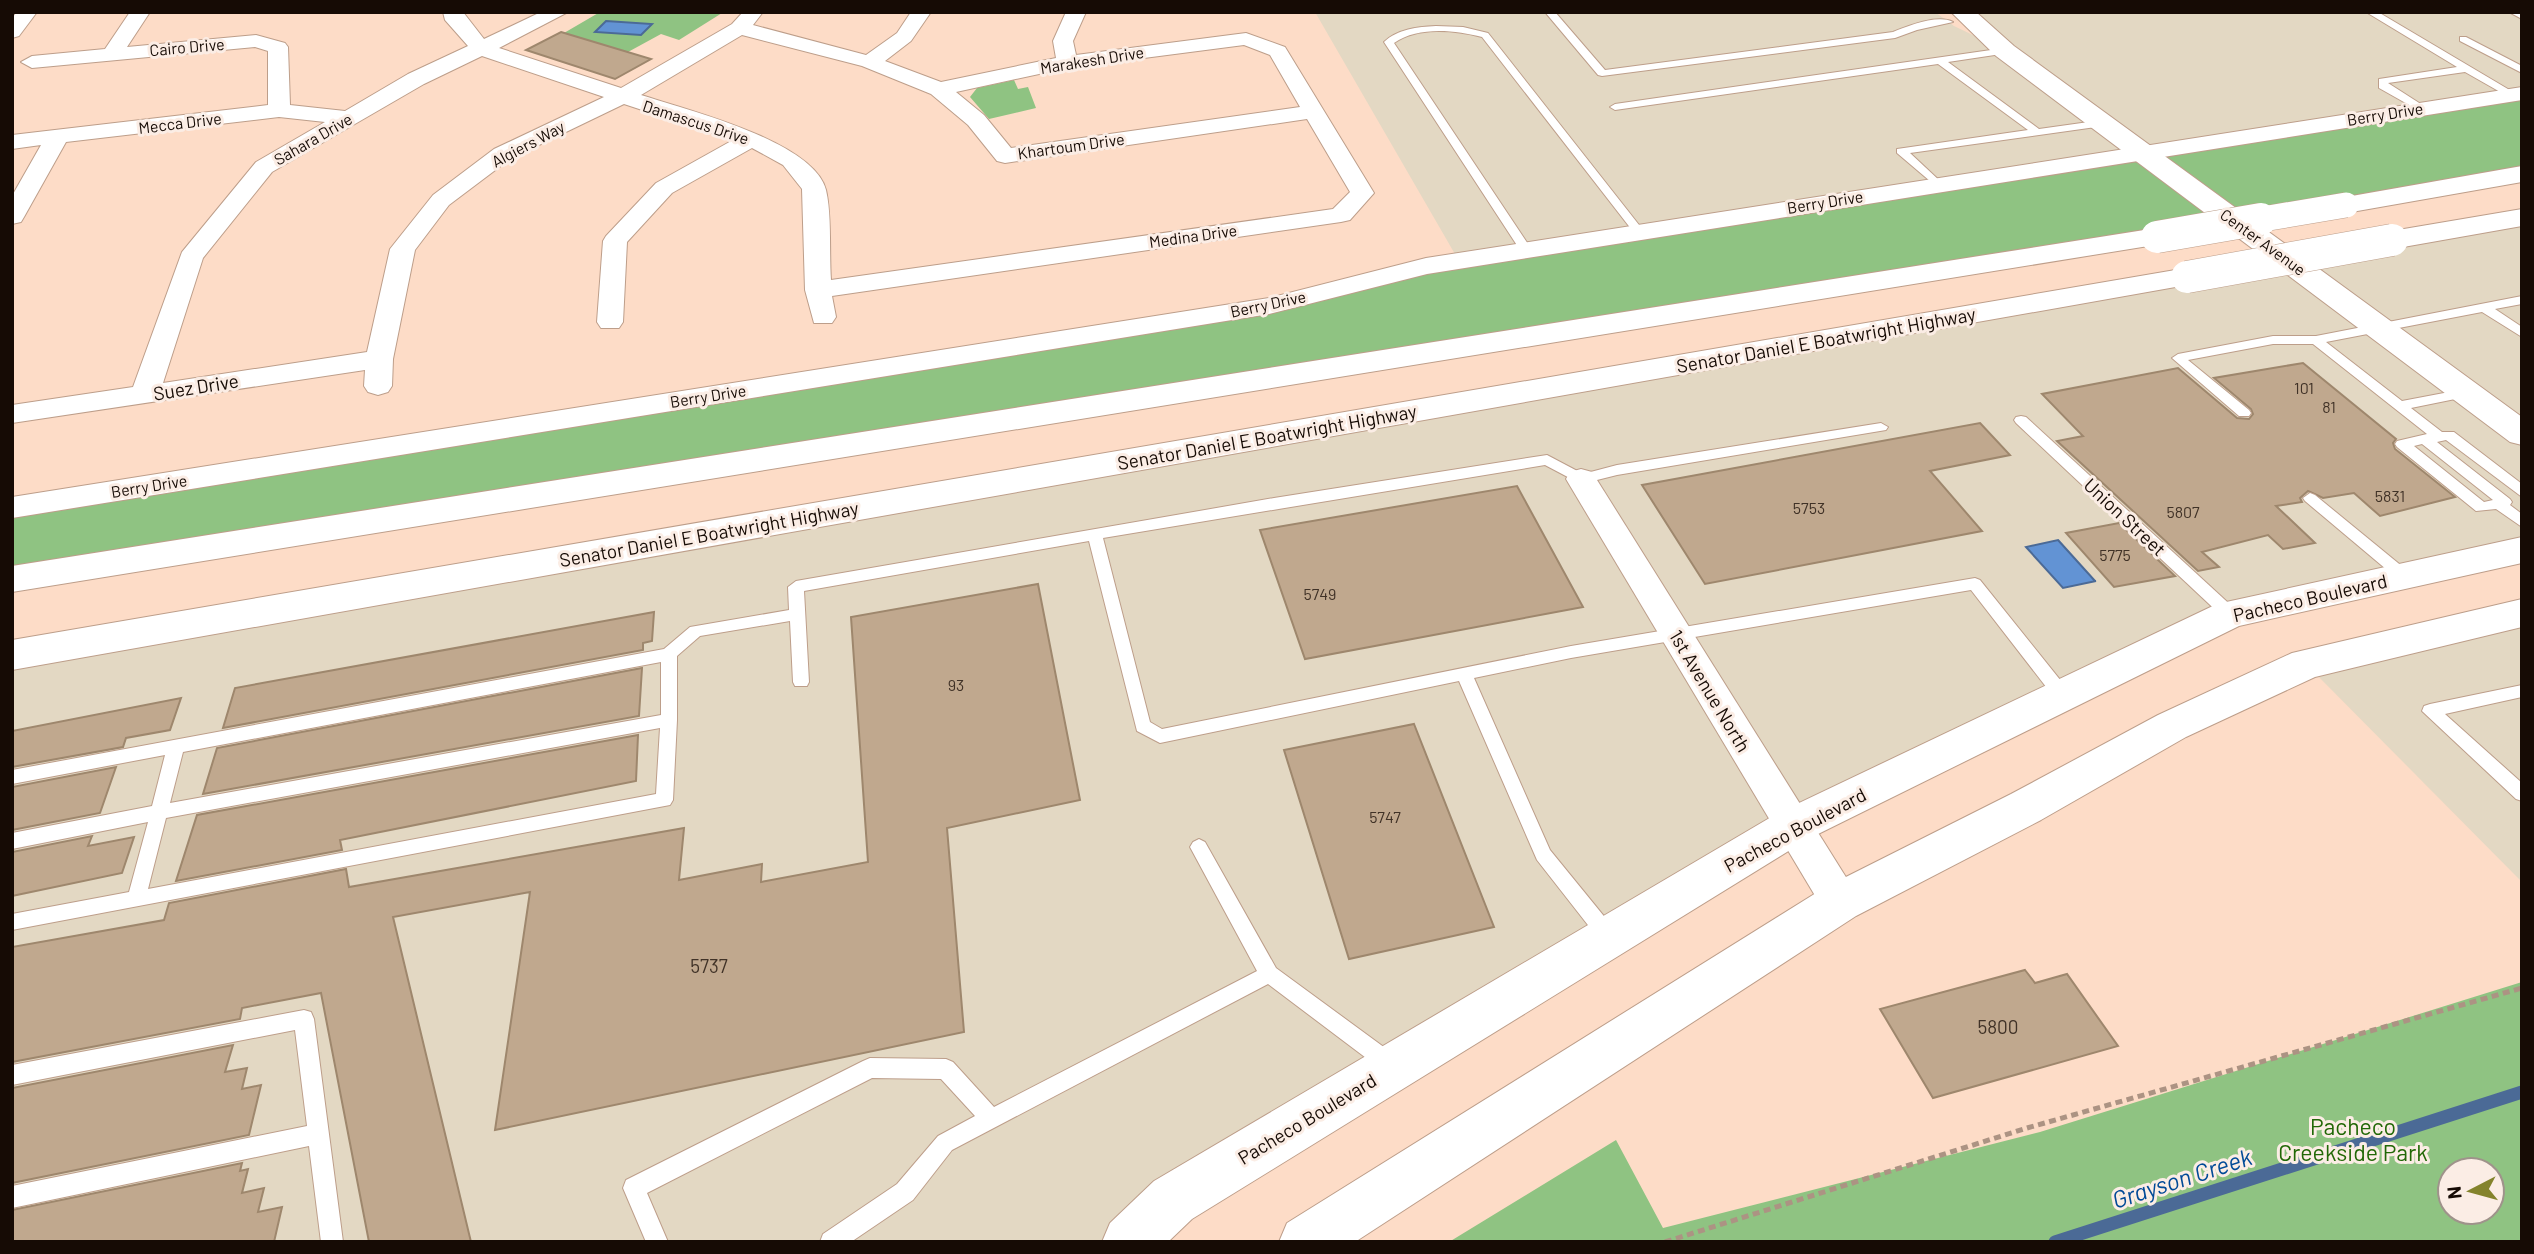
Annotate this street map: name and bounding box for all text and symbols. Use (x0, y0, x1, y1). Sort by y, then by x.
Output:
street label: Cairo Drive (149, 34, 225, 59)
street label: Marakesh Drive (1039, 42, 1145, 77)
street label: Damascus Drive (641, 95, 752, 148)
street label: Berry Drive (2345, 98, 2424, 129)
street label: Mecca Drive (137, 108, 223, 137)
street label: Sahara Drive (270, 109, 355, 169)
street label: Algiers Way (488, 116, 568, 171)
street label: Khartoum Drive (1016, 129, 1126, 162)
street label: Berry Drive (1785, 186, 1864, 217)
street label: Center Avenue (2217, 204, 2310, 279)
street label: Medina Drive (1148, 220, 1238, 251)
street label: Berry Drive (1228, 286, 1307, 321)
street label: Senator Daniel E Boatwright Highway (1674, 302, 1978, 377)
street label: Suez Drive (152, 368, 240, 405)
house number: 101 (2294, 378, 2314, 397)
street label: Berry Drive (668, 380, 747, 411)
house number: 81 (2322, 397, 2336, 416)
street label: Senator Daniel E Boatwright Highway (1115, 399, 1419, 474)
street label: Berry Drive (109, 470, 188, 501)
street label: Union Street (2080, 473, 2171, 560)
house number: 5831 (2375, 486, 2405, 505)
street label: Senator Daniel E Boatwright Highway (557, 496, 861, 571)
house number: 5753 (1793, 498, 1825, 517)
house number: 5807 (2166, 502, 2200, 521)
house number: 5775 (2099, 545, 2131, 564)
street label: Pacheco Boulevard (2231, 569, 2389, 626)
house number: 5749 (1304, 584, 1336, 603)
street label: 1st Avenue North (1665, 626, 1756, 756)
house number: 93 (948, 675, 964, 694)
street label: Pacheco Boulevard (1720, 782, 1870, 877)
house number: 5747 (1369, 807, 1401, 826)
house number: 5737 (690, 954, 728, 977)
house number: 5800 (1977, 1015, 2019, 1038)
street label: Pacheco Boulevard (1233, 1068, 1380, 1169)
park label: Pacheco Creekside Park (2278, 1112, 2428, 1166)
water label: Grayson Creek (2108, 1141, 2255, 1214)
north arrow (2436, 1156, 2506, 1226)
text: N (2441, 1185, 2466, 1200)

